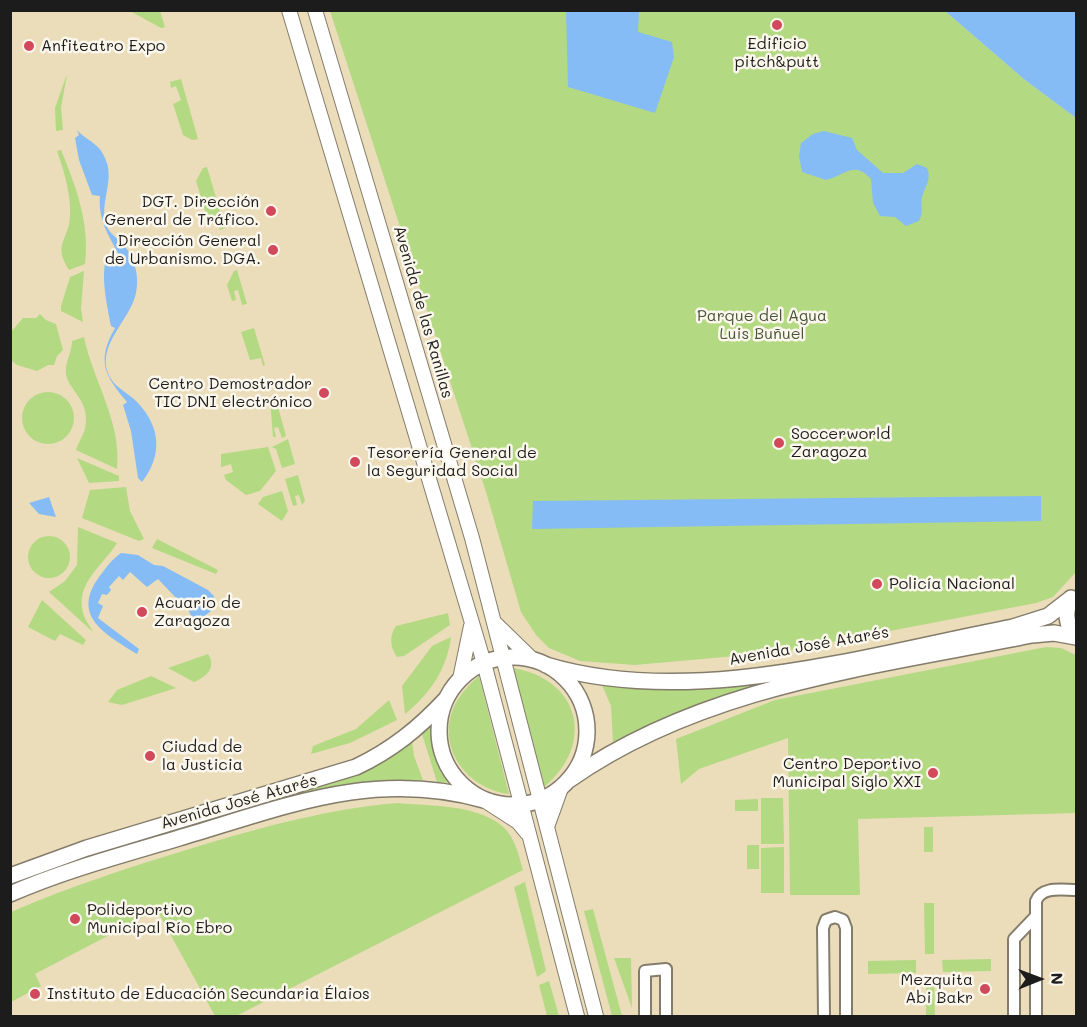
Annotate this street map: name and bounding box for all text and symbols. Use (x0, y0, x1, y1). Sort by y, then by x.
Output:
marker: Edificio pitch&putt (770, 18, 784, 32)
place label: Edificio pitch&putt (735, 34, 819, 72)
place label: Anfiteatro Expo (41, 36, 165, 56)
marker: Anfiteatro Expo (22, 39, 36, 53)
place label: DGT. Dirección General de Tráfico. (105, 192, 259, 230)
marker: DGT. Dirección General de Tráfico. (264, 204, 278, 218)
street label: Avenida de las Ranillas (389, 223, 457, 401)
place label: Dirección General de Urbanismo. DGA. (105, 231, 261, 269)
marker: Dirección General de Urbanismo. DGA. (266, 243, 280, 257)
park label: Parque del Agua Luis Buñuel (697, 306, 827, 344)
place label: Centro Demostrador TIC DNI electrónico (149, 374, 312, 412)
marker: Centro Demostrador TIC DNI electrónico (317, 386, 331, 400)
place label: Soccerworld Zaragoza (791, 424, 890, 462)
marker: Soccerworld Zaragoza (772, 436, 786, 450)
place label: Tesorería General de la Seguridad Social (367, 443, 537, 481)
marker: Tesorería General de la Seguridad Social (348, 455, 362, 469)
place label: Policía Nacional (889, 574, 1015, 594)
marker: Policía Nacional (870, 577, 884, 591)
place label: Acuario de Zaragoza (154, 593, 241, 631)
marker: Acuario de Zaragoza (135, 605, 149, 619)
street label: Avenida José Atarés (728, 622, 890, 670)
place label: Ciudad de la Justicia (162, 737, 243, 775)
marker: Ciudad de la Justicia (143, 749, 157, 763)
place label: Centro Deportivo Municipal Siglo XXI (772, 754, 921, 792)
marker: Centro Deportivo Municipal Siglo XXI (926, 766, 940, 780)
street label: Avenida José Atarés (158, 770, 320, 834)
place label: Polideportivo Municipal Río Ebro (87, 900, 232, 938)
marker: Polideportivo Municipal Río Ebro (68, 912, 82, 926)
north arrow (1009, 949, 1069, 1009)
place label: Mezquita Abi Bakr (901, 970, 973, 1008)
text: N (1047, 972, 1068, 985)
marker: Mezquita Abi Bakr (978, 982, 992, 996)
place label: Instituto de Educación Secundaria Élaios (47, 984, 370, 1004)
marker: Instituto de Educación Secundaria Élaios (28, 987, 42, 1001)

